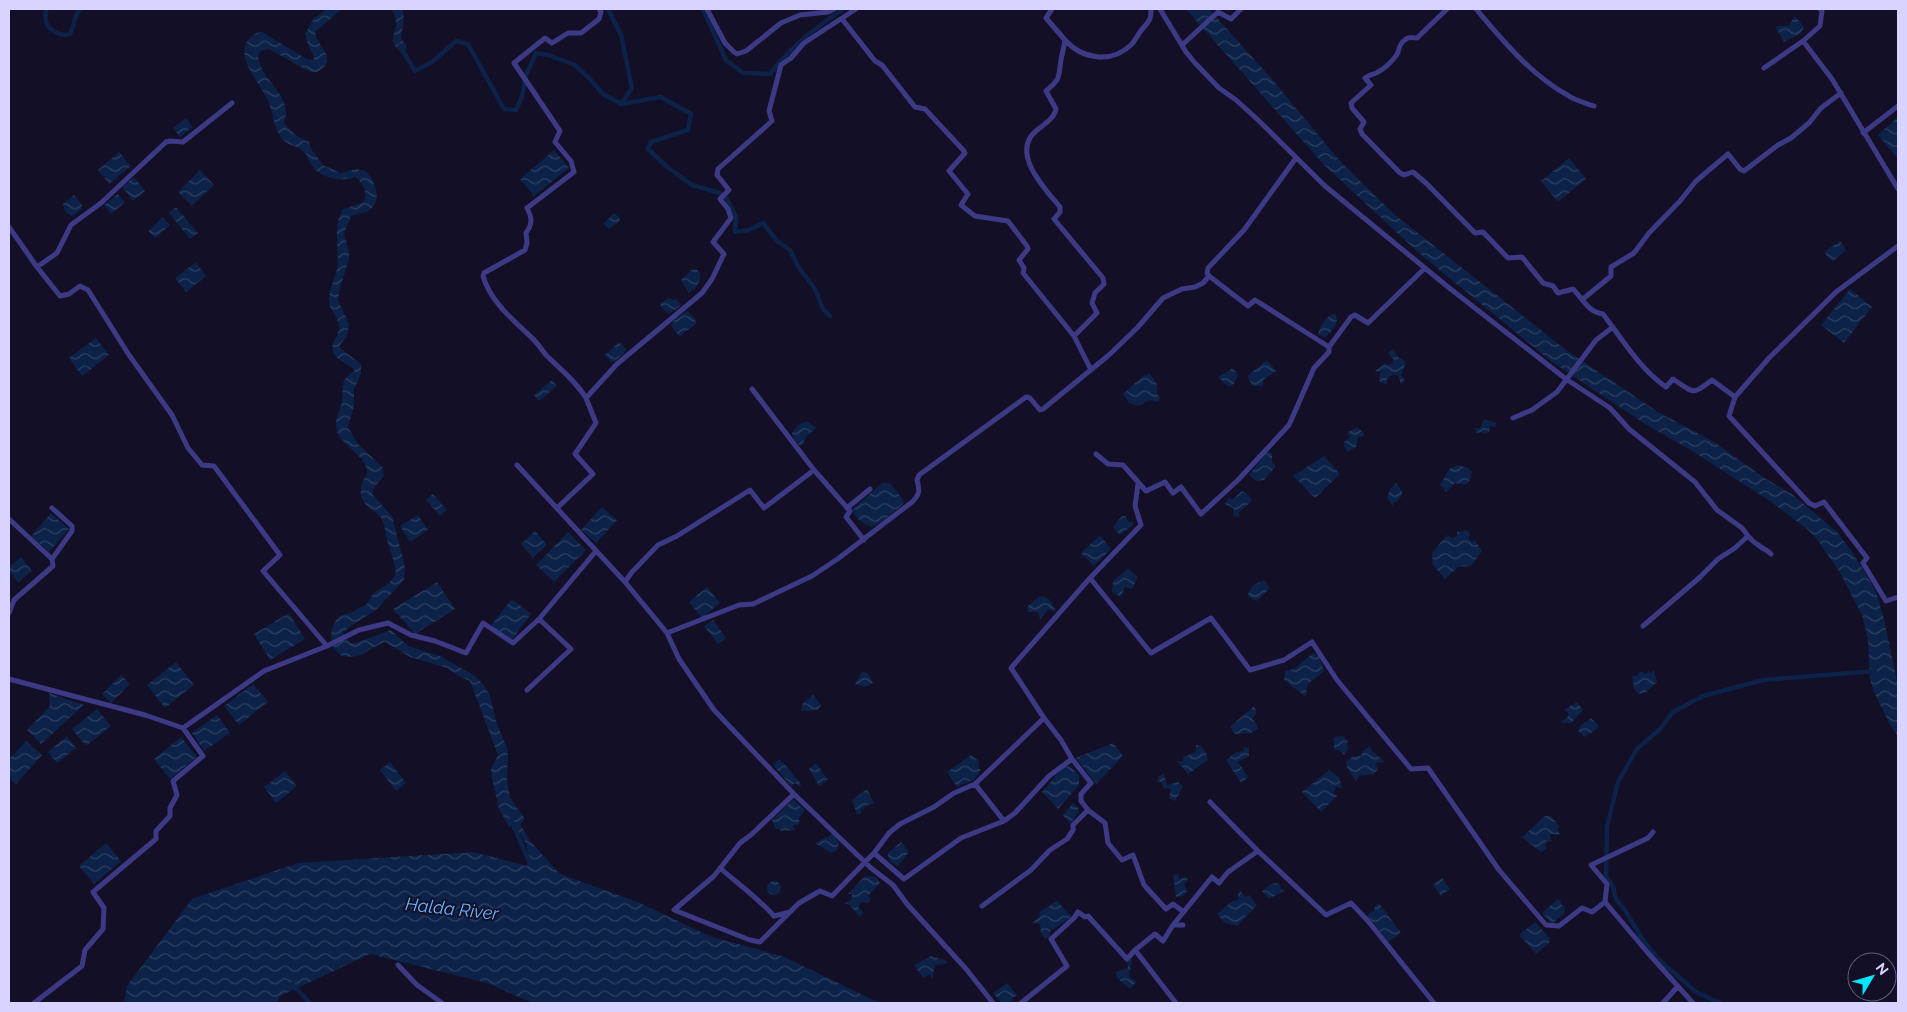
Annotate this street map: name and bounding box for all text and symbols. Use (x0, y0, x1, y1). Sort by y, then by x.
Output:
water label: Halda River (404, 893, 501, 924)
north arrow (1847, 952, 1897, 1002)
text: N (1873, 960, 1892, 978)

